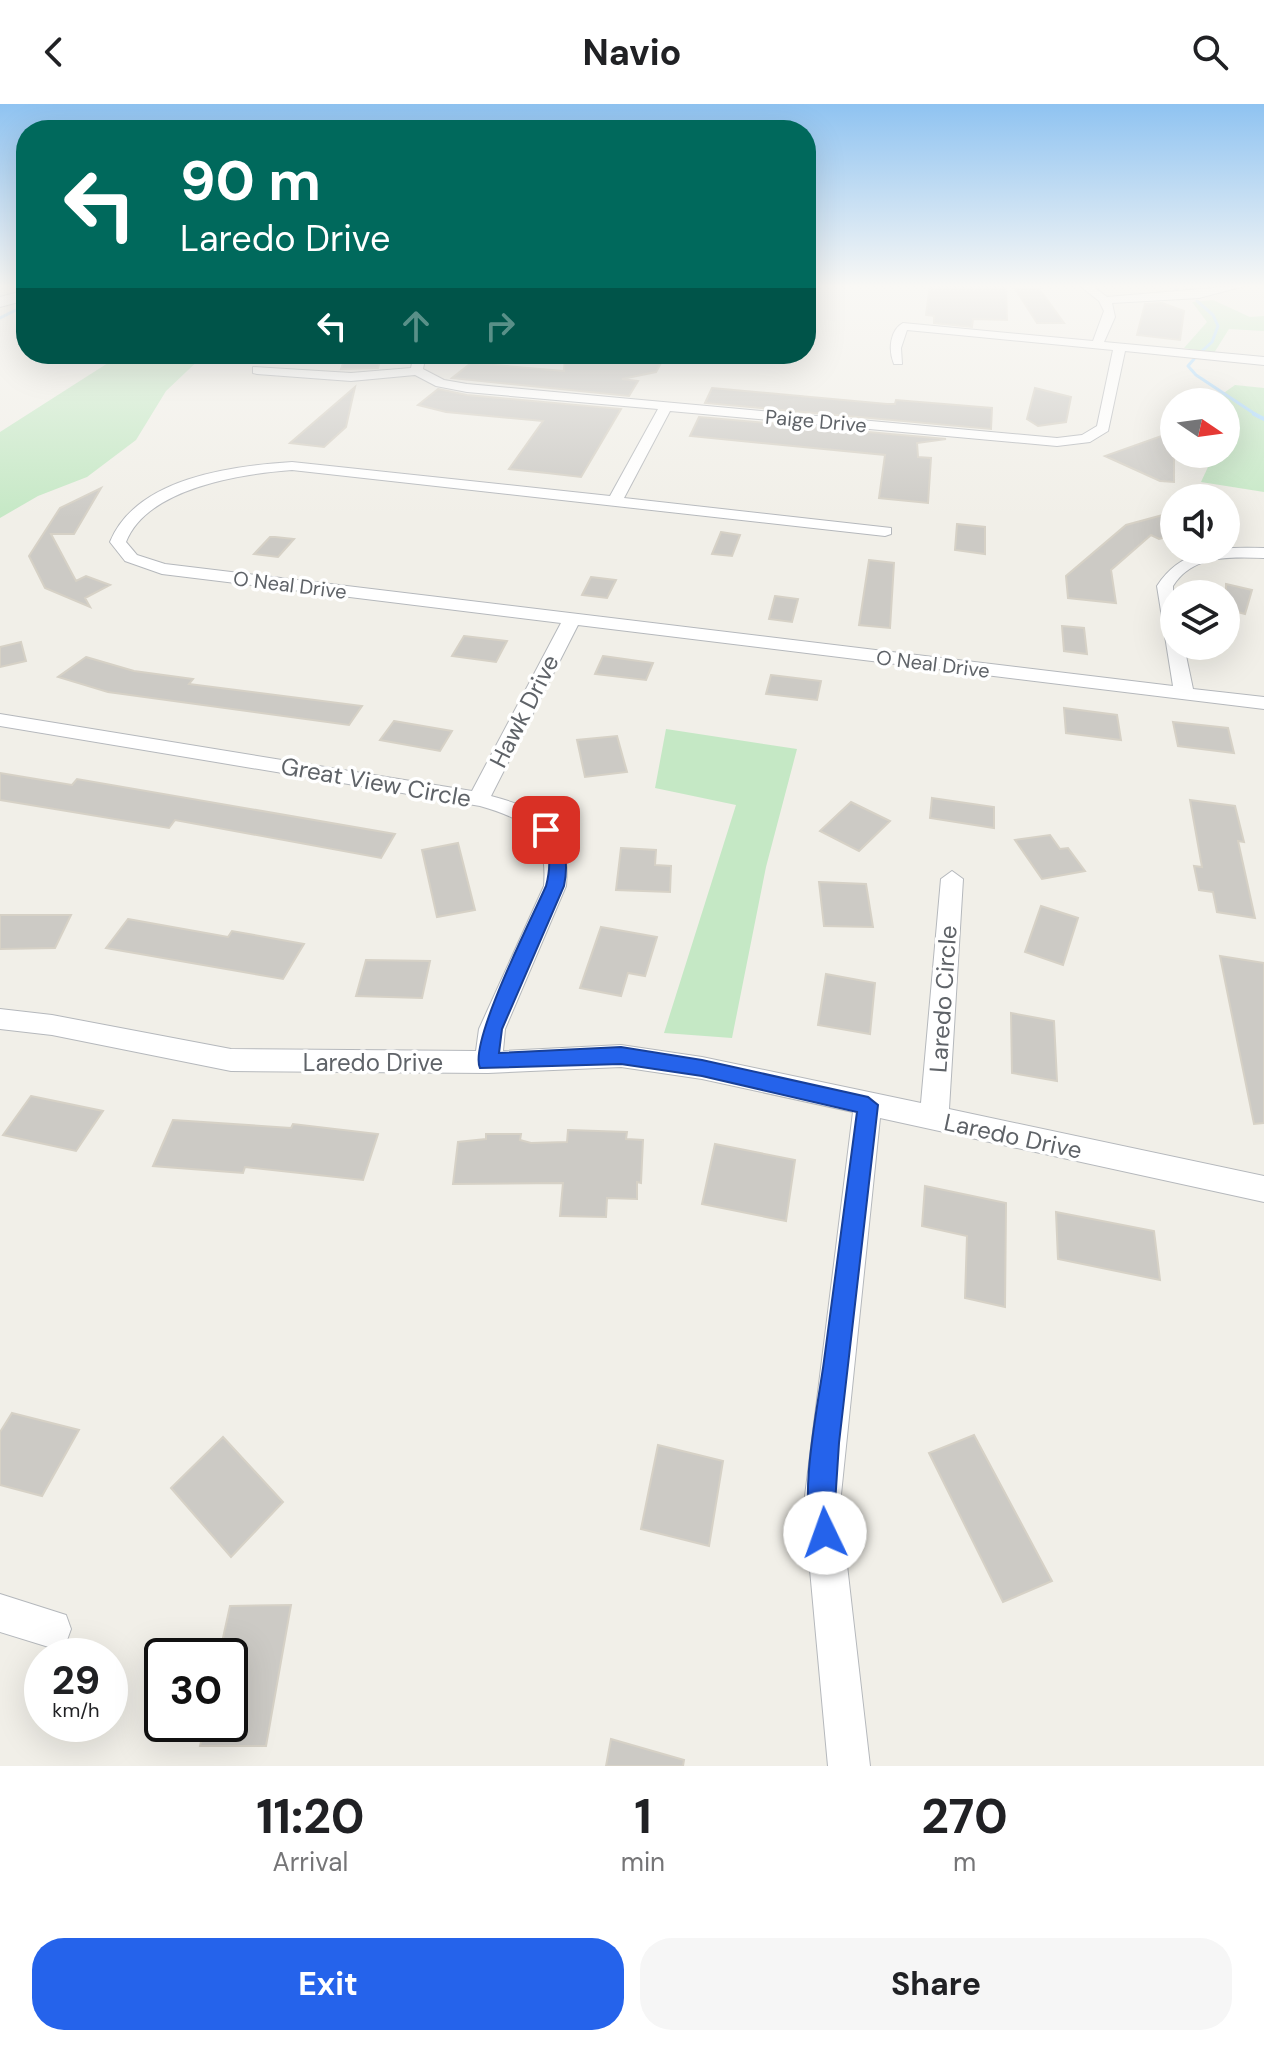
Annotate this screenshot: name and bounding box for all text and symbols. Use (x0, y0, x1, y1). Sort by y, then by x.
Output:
text: Navio (583, 29, 681, 76)
icon: back (32, 30, 76, 74)
icon: search (1188, 30, 1232, 74)
text: 90 m (180, 144, 321, 217)
icon: left (48, 152, 152, 256)
text: Laredo Drive (180, 215, 390, 262)
icon: left (310, 304, 354, 348)
icon: ahead (394, 304, 438, 348)
icon: right (478, 304, 522, 348)
north arrow (1160, 388, 1240, 468)
map controls (1160, 388, 1240, 660)
street label: Paige Drive (764, 404, 868, 438)
button: sound (1160, 484, 1240, 564)
street label: O Neal Drive (232, 565, 348, 605)
button: layers (1160, 580, 1240, 660)
street label: O Neal Drive (875, 644, 991, 684)
street label: Hawk Drive (482, 649, 566, 773)
street label: Great View Circle (279, 750, 473, 814)
pin (512, 796, 580, 864)
icon: arrive (524, 808, 568, 852)
street label: Laredo Circle (922, 924, 964, 1074)
street label: Laredo Drive (303, 1047, 443, 1078)
street label: Laredo Drive (941, 1106, 1085, 1166)
position arrow (783, 1491, 867, 1575)
speed limit sign: 30 (144, 1638, 248, 1742)
text: 29 (52, 1654, 100, 1706)
text: km/h (52, 1697, 100, 1723)
text: 11:20 (256, 1785, 365, 1848)
text: 1 (634, 1785, 652, 1848)
text: 270 (921, 1785, 1008, 1848)
text: Arrival (272, 1845, 348, 1879)
text: min (621, 1845, 665, 1879)
text: m (953, 1845, 976, 1879)
button: Exit (32, 1938, 624, 2030)
button: Share (640, 1938, 1232, 2030)

